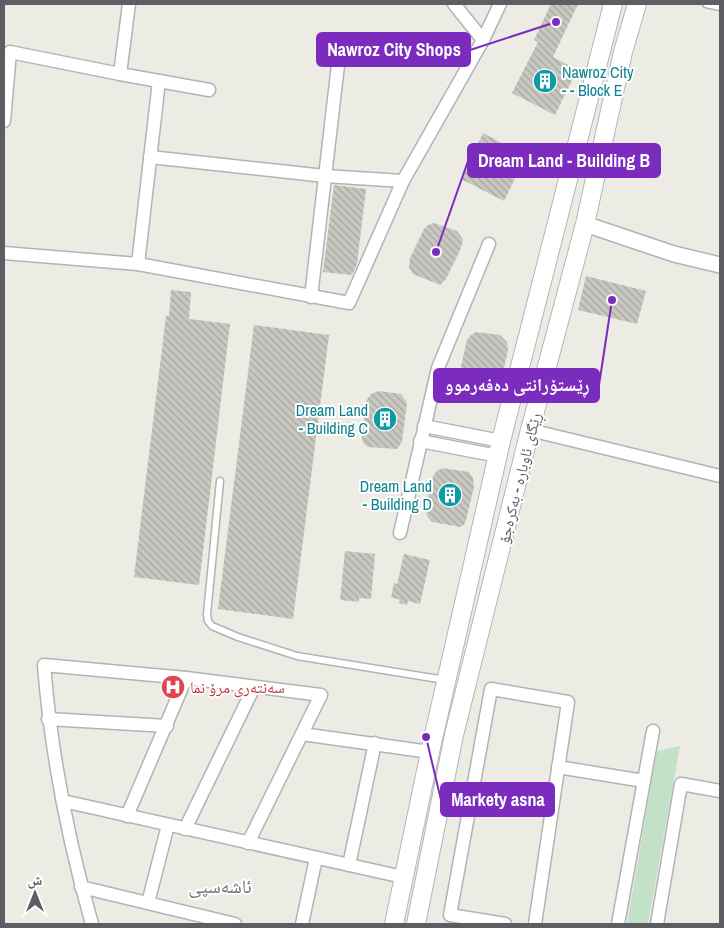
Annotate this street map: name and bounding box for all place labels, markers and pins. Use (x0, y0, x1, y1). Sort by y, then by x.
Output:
callout: Nawroz City Shops (317, 33, 470, 66)
place label: Nawroz City - - Block E (562, 61, 634, 101)
building icon: Nawroz City - - Block E (532, 68, 558, 94)
callout: Dream Land - Building B (468, 144, 660, 177)
callout: ڕێستۆرانتی دەفەرموو (434, 369, 599, 402)
place label: Dream Land - Building C (296, 399, 368, 439)
building icon: Dream Land - Building C (372, 406, 398, 432)
place label: Dream Land - Building D (360, 475, 432, 515)
building icon: Dream Land - Building D (437, 482, 463, 508)
hospital icon: سەنتەرى مرۆ نما (160, 674, 186, 700)
place label: سەنتەرى مرۆ نما (190, 676, 285, 698)
callout: Markety asna (441, 783, 554, 816)

